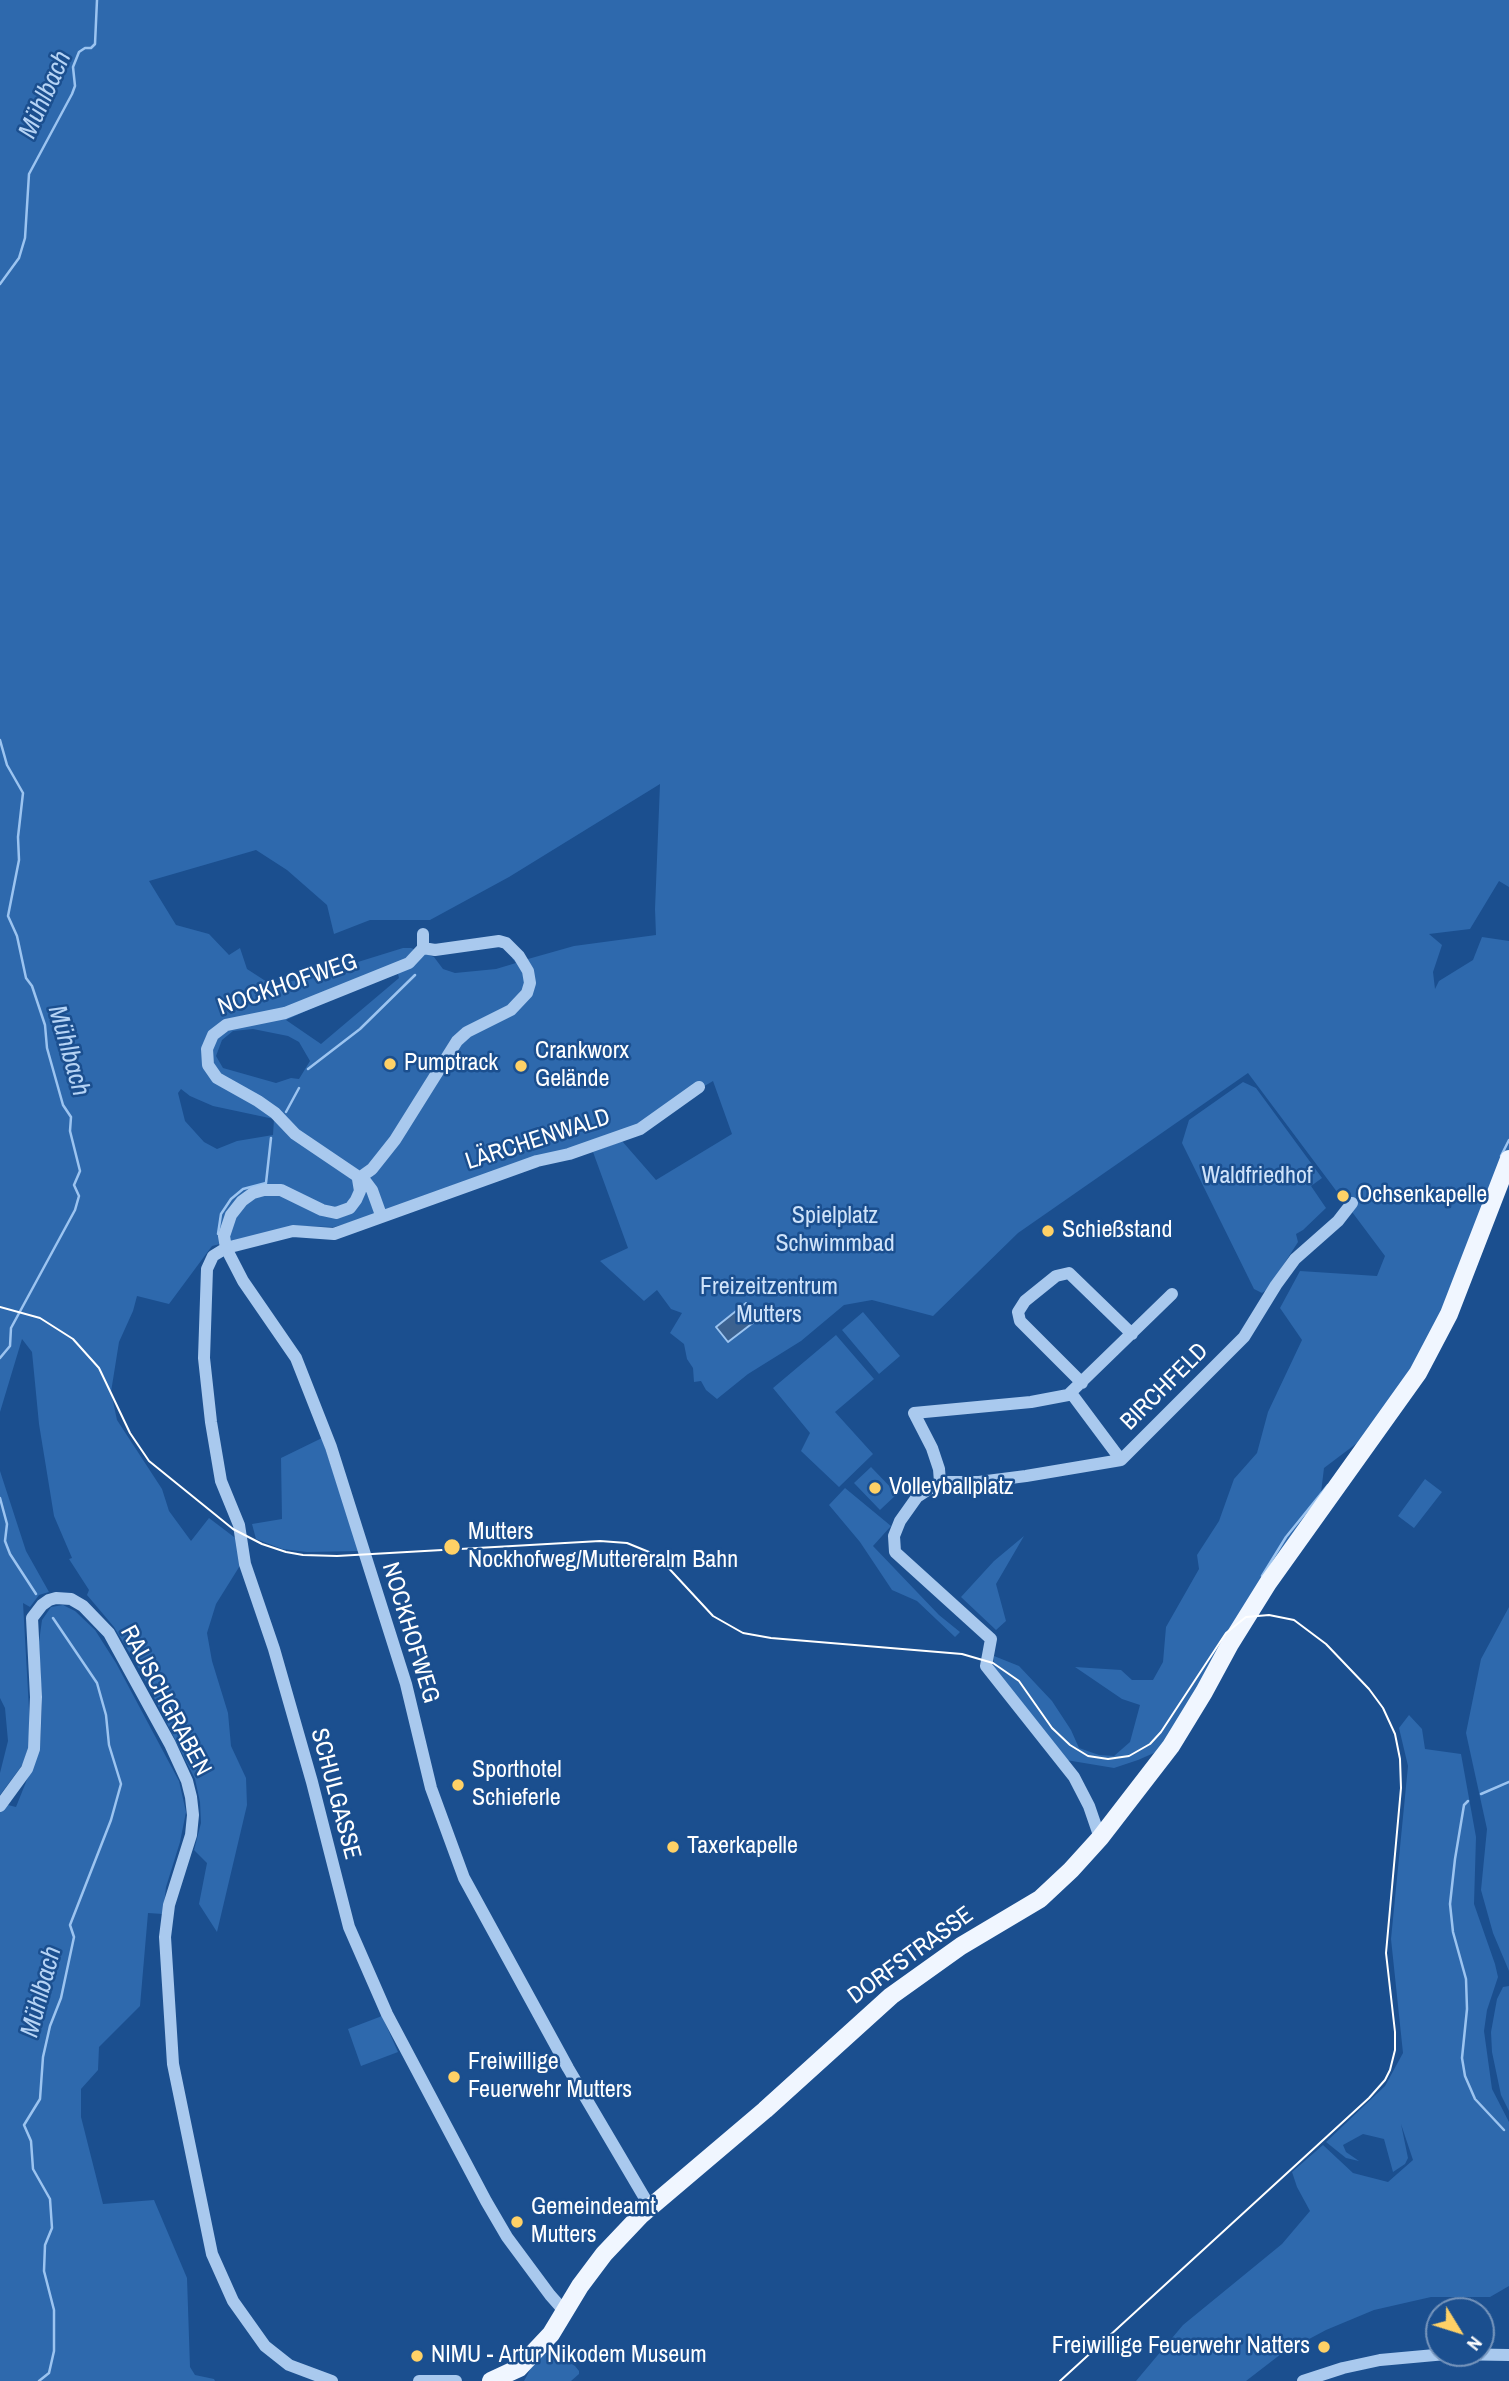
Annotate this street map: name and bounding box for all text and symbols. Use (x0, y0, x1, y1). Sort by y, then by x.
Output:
water label: Mühlbach (13, 46, 79, 144)
street label: NOCKHOFWEG (215, 948, 361, 1022)
water label: Mühlbach (40, 1002, 96, 1100)
place label: Crankworx Gelände (535, 1038, 629, 1094)
place label: Pumptrack (404, 1050, 498, 1078)
marker: Pumptrack (382, 1056, 398, 1072)
marker: Crankworx Gelände (513, 1058, 529, 1074)
street label: LÄRCHENWALD (462, 1103, 614, 1177)
park label: Waldfriedhof (1202, 1163, 1312, 1191)
place label: Ochsenkapelle (1357, 1182, 1487, 1210)
marker: Ochsenkapelle (1335, 1188, 1351, 1204)
park label: Spielplatz Schwimmbad (775, 1203, 895, 1259)
place label: Schießstand (1062, 1217, 1172, 1245)
marker: Schießstand (1040, 1223, 1056, 1239)
park label: Freizeitzentrum Mutters (700, 1274, 838, 1330)
street label: BIRCHFELD (1115, 1337, 1215, 1437)
place label: Volleyballplatz (889, 1474, 1014, 1502)
marker: Volleyballplatz (867, 1480, 883, 1496)
place label: Mutters Nockhofweg/Muttereralm Bahn (468, 1519, 738, 1575)
marker: Mutters Nockhofweg/Muttereralm Bahn (442, 1537, 462, 1557)
street label: NOCKHOFWEG (375, 1559, 445, 1707)
street label: RAUSCHGRABEN (113, 1621, 217, 1781)
street label: SCHULGASSE (304, 1725, 366, 1863)
place label: Sporthotel Schieferle (472, 1757, 562, 1813)
marker: Sporthotel Schieferle (450, 1777, 466, 1793)
place label: Taxerkapelle (687, 1833, 798, 1861)
marker: Taxerkapelle (665, 1839, 681, 1855)
street label: DORFSTRASSE (843, 1901, 979, 2011)
water label: Mühlbach (15, 1943, 69, 2041)
place label: Freiwillige Feuerwehr Mutters (468, 2049, 632, 2105)
marker: Freiwillige Feuerwehr Mutters (446, 2069, 462, 2085)
place label: Gemeindeamt Mutters (531, 2194, 656, 2250)
marker: Gemeindeamt Mutters (509, 2214, 525, 2230)
north arrow (1425, 2297, 1495, 2367)
text: N (1461, 2331, 1489, 2356)
place label: Freiwillige Feuerwehr Natters (1052, 2333, 1310, 2361)
marker: Freiwillige Feuerwehr Natters (1316, 2339, 1332, 2355)
place label: NIMU - Artur Nikodem Museum (431, 2342, 707, 2370)
marker: NIMU - Artur Nikodem Museum (409, 2348, 425, 2364)

